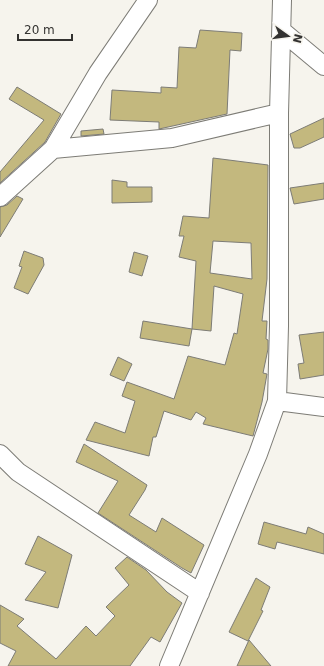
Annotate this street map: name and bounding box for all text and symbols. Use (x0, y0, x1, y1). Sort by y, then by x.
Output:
scale bar (18, 16, 72, 42)
north arrow (268, 16, 308, 56)
text: 20 m (24, 23, 55, 37)
text: N (290, 32, 305, 44)

